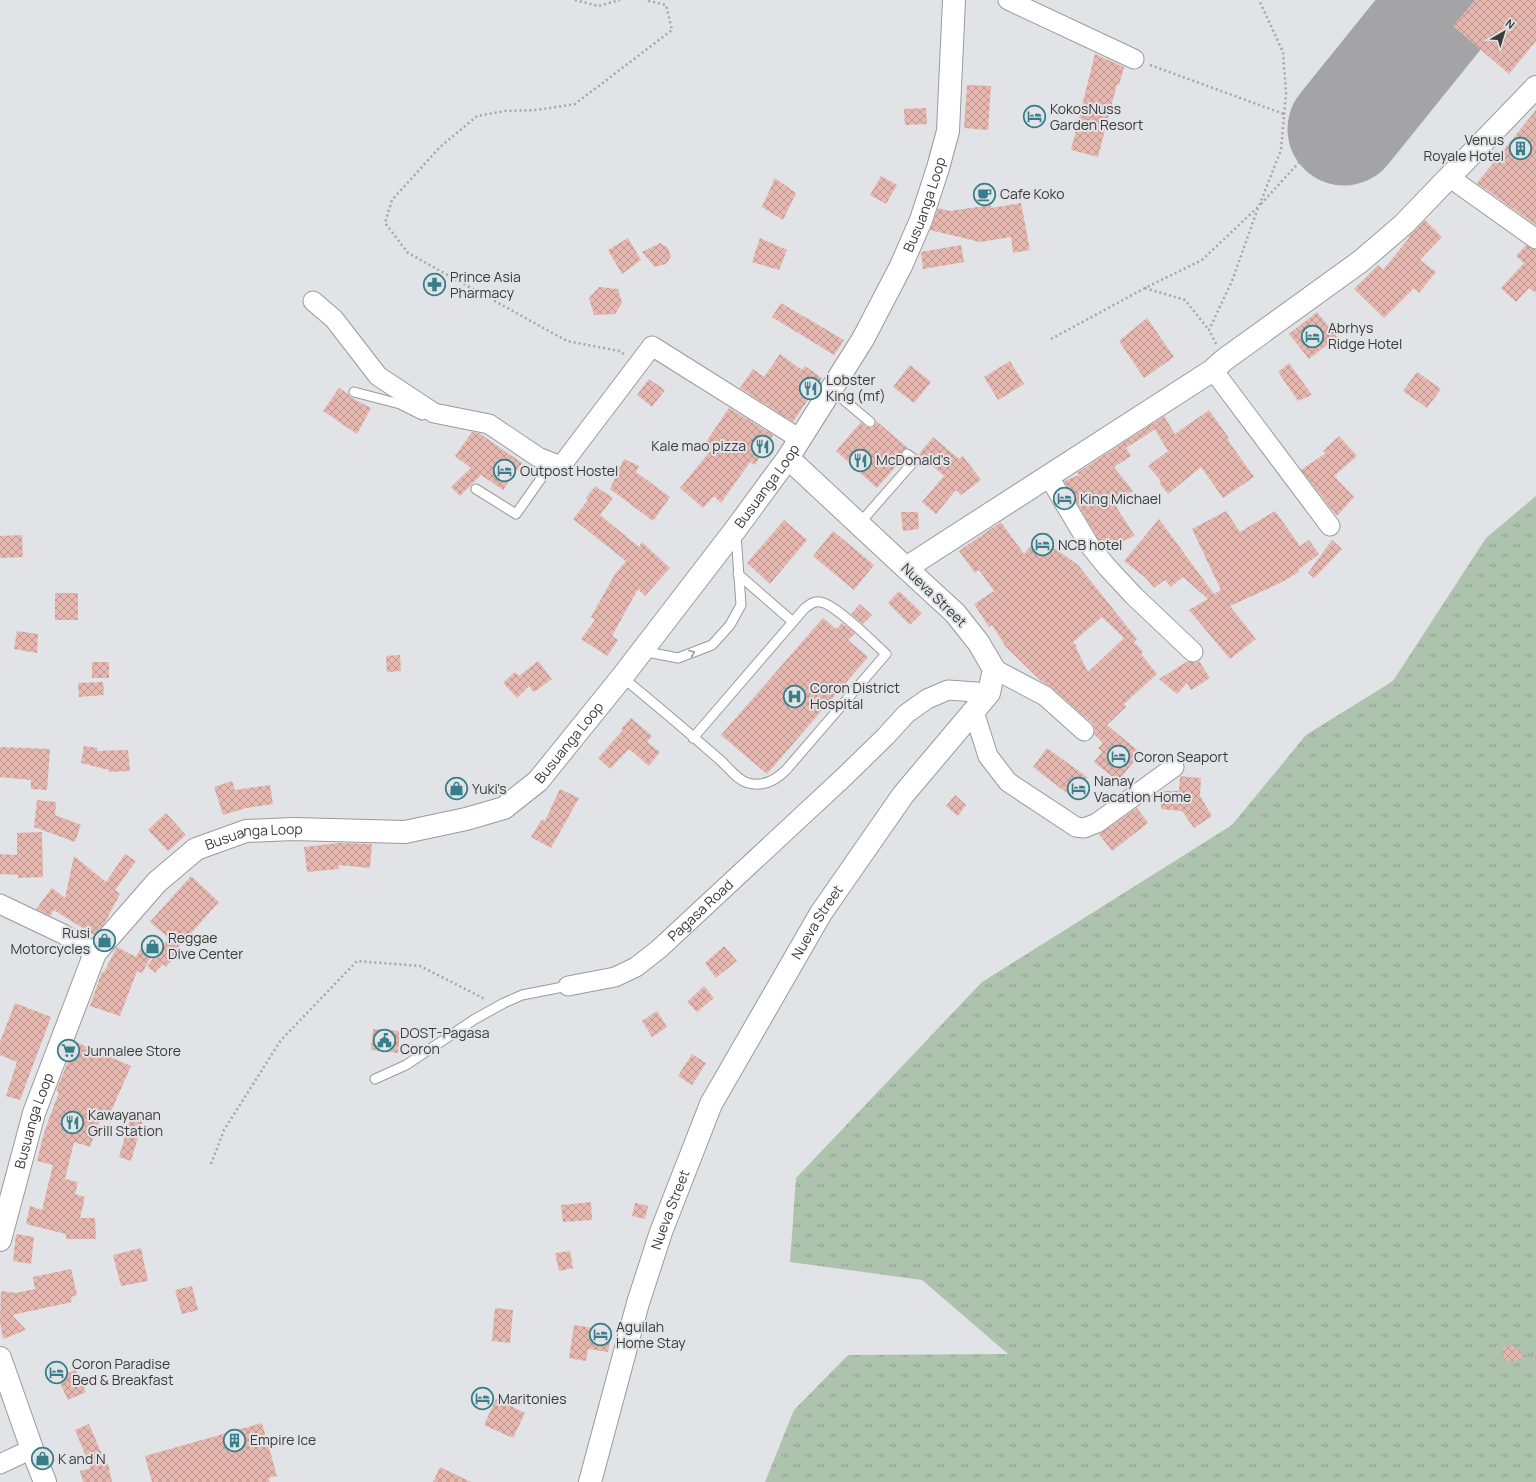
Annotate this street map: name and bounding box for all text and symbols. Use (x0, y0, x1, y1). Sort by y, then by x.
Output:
north arrow (1484, 12, 1524, 52)
text: N (1503, 15, 1518, 32)
place label: KokosNuss Garden Resort (1050, 99, 1144, 134)
hotel icon: KokosNuss Garden Resort (1021, 104, 1047, 130)
place label: Venus Royale Hotel (1423, 130, 1504, 165)
building icon: Venus Royale Hotel (1507, 135, 1533, 161)
street label: Busuanga Loop (898, 155, 950, 255)
cafe icon: Cafe Koko (972, 181, 998, 207)
place label: Cafe Koko (1000, 184, 1065, 203)
place label: Prince Asia Pharmacy (450, 267, 521, 302)
pharmacy icon: Prince Asia Pharmacy (421, 272, 447, 298)
place label: Abrhys Ridge Hotel (1328, 318, 1402, 353)
hotel icon: Abrhys Ridge Hotel (1300, 323, 1326, 349)
place label: Lobster King (mf) (826, 370, 886, 405)
restaurant icon: Lobster King (mf) (797, 375, 823, 401)
restaurant icon: Kale mao pizza (749, 433, 775, 459)
place label: Kale mao pizza (651, 436, 746, 455)
street label: Busuanga Loop (730, 440, 803, 532)
restaurant icon: McDonald's (848, 447, 874, 473)
place label: McDonald's (876, 450, 950, 469)
hotel icon: Outpost Hostel (491, 458, 517, 484)
place label: Outpost Hostel (520, 461, 618, 480)
hotel icon: King Michael (1052, 486, 1078, 512)
place label: King Michael (1080, 489, 1161, 508)
hotel icon: NCB hotel (1030, 532, 1056, 558)
place label: NCB hotel (1058, 535, 1122, 554)
street label: Nueva Street (897, 559, 972, 631)
one-way arrow (689, 649, 696, 657)
place label: Coron District Hospital (810, 678, 900, 713)
hospital icon: Coron District Hospital (782, 683, 808, 709)
street label: Busuanga Loop (530, 698, 607, 787)
hotel icon: Coron Seaport (1105, 744, 1131, 770)
place label: Coron Seaport (1134, 747, 1229, 766)
place label: Nanay Vacation Home (1094, 771, 1191, 806)
shop icon: Yuki's (444, 776, 470, 802)
hotel icon: Nanay Vacation Home (1066, 776, 1092, 802)
place label: Yuki's (472, 779, 507, 798)
street label: Busuanga Loop (202, 819, 303, 854)
street label: Pagasa Road (663, 875, 737, 945)
street label: Nueva Street (786, 880, 847, 962)
place label: Rusi Motorcycles (11, 923, 90, 958)
shop icon: Rusi Motorcycles (92, 928, 118, 954)
place label: Reggae Dive Center (168, 928, 243, 963)
shop icon: Reggae Dive Center (140, 933, 166, 959)
place label: DOST-Pagasa Coron (400, 1023, 490, 1058)
public building icon: DOST-Pagasa Coron (372, 1028, 398, 1054)
supermarket icon: Junnalee Store (55, 1038, 81, 1064)
place label: Junnalee Store (84, 1041, 181, 1060)
street label: Busuanga Loop (10, 1070, 57, 1171)
place label: Kawayanan Grill Station (88, 1105, 163, 1140)
restaurant icon: Kawayanan Grill Station (60, 1110, 86, 1136)
street label: Nueva Street (646, 1166, 694, 1252)
place label: Aguilah Home Stay (616, 1317, 686, 1352)
hotel icon: Aguilah Home Stay (587, 1322, 613, 1348)
place label: Coron Paradise Bed & Breakfast (72, 1354, 174, 1389)
hotel icon: Coron Paradise Bed & Breakfast (43, 1359, 69, 1385)
hotel icon: Maritonies (469, 1386, 495, 1412)
place label: Maritonies (498, 1389, 567, 1408)
building icon: Empire Ice (222, 1427, 248, 1453)
place label: Empire Ice (250, 1430, 316, 1449)
shop icon: K and N (30, 1446, 56, 1472)
place label: K and N (58, 1449, 106, 1468)

